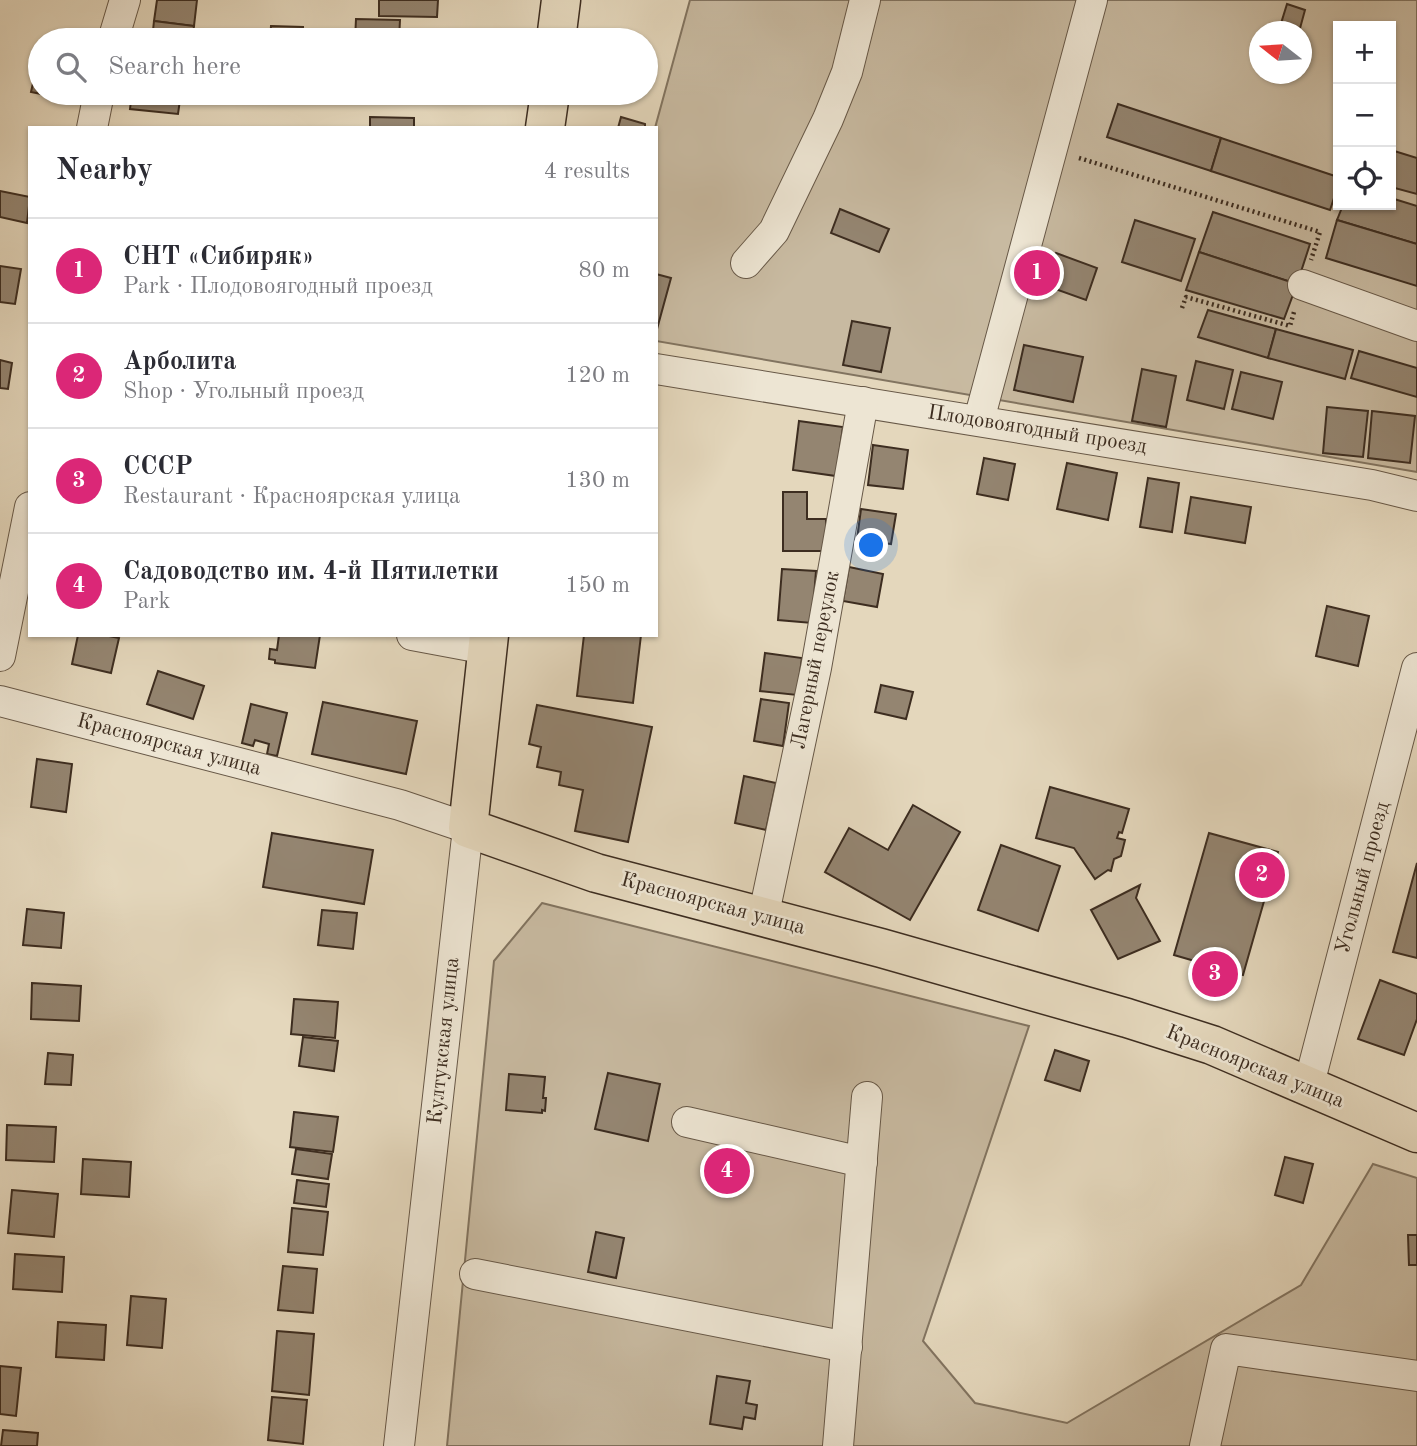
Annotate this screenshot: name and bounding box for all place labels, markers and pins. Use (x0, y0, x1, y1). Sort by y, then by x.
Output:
pin: 1 (1014, 247, 1060, 299)
pin: 2 (1239, 849, 1285, 901)
pin: 3 (1192, 948, 1238, 1000)
pin: 4 (704, 1145, 750, 1197)

